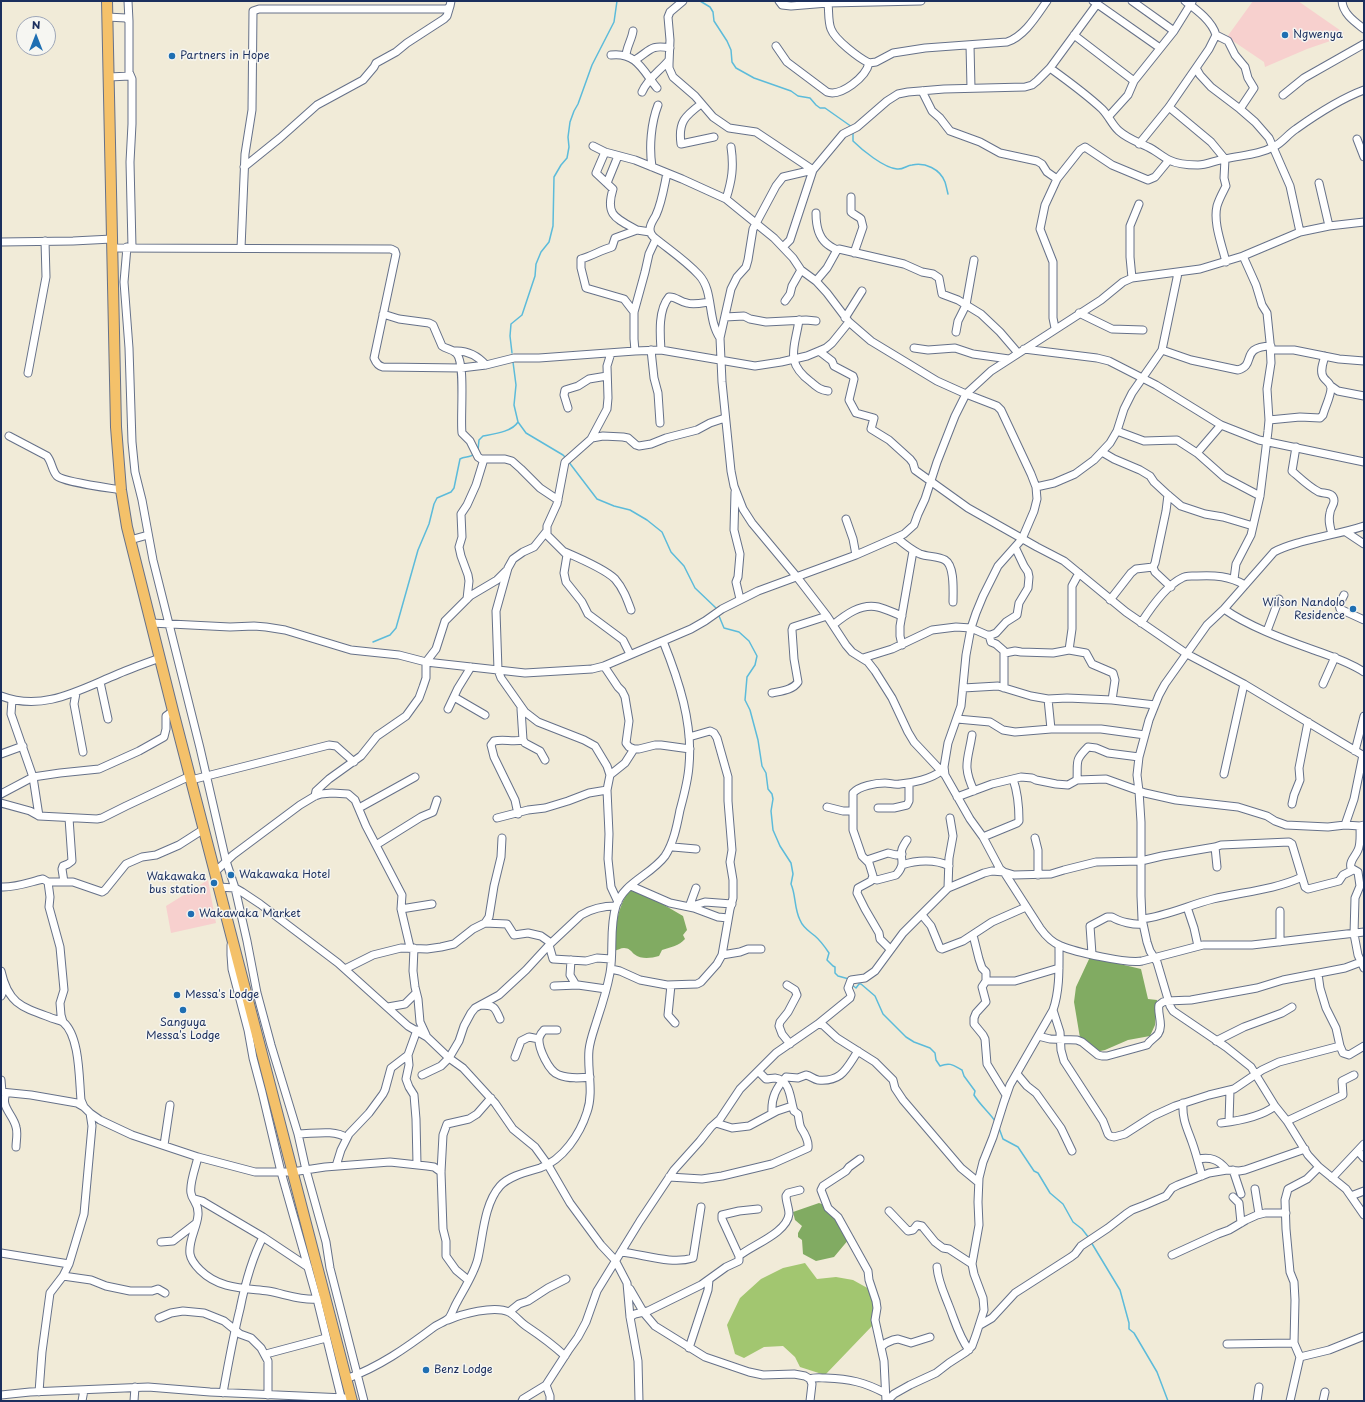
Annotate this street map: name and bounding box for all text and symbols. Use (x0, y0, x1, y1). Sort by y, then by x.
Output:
north arrow (16, 16, 56, 56)
text: N (32, 16, 40, 33)
place label: Ngwenya (1293, 28, 1343, 42)
marker: Ngwenya (1280, 30, 1290, 40)
place label: Partners in Hope (180, 49, 270, 63)
marker: Partners in Hope (167, 51, 177, 61)
place label: Wilson Nandolo Residence (1262, 596, 1345, 622)
marker: Wilson Nandolo Residence (1348, 604, 1358, 614)
place label: Wakawaka Hotel (239, 868, 330, 882)
place label: Wakawaka bus station (146, 870, 206, 896)
marker: Wakawaka Hotel (226, 870, 236, 880)
marker: Wakawaka bus station (209, 878, 219, 888)
place label: Wakawaka Market (199, 907, 301, 921)
marker: Wakawaka Market (186, 909, 196, 919)
place label: Messa's Lodge (185, 988, 259, 1002)
marker: Messa's Lodge (172, 990, 182, 1000)
marker: Sanguya Messa's Lodge (178, 1005, 188, 1015)
place label: Sanguya Messa's Lodge (146, 1016, 220, 1042)
place label: Benz Lodge (434, 1363, 493, 1377)
marker: Benz Lodge (421, 1365, 431, 1375)

